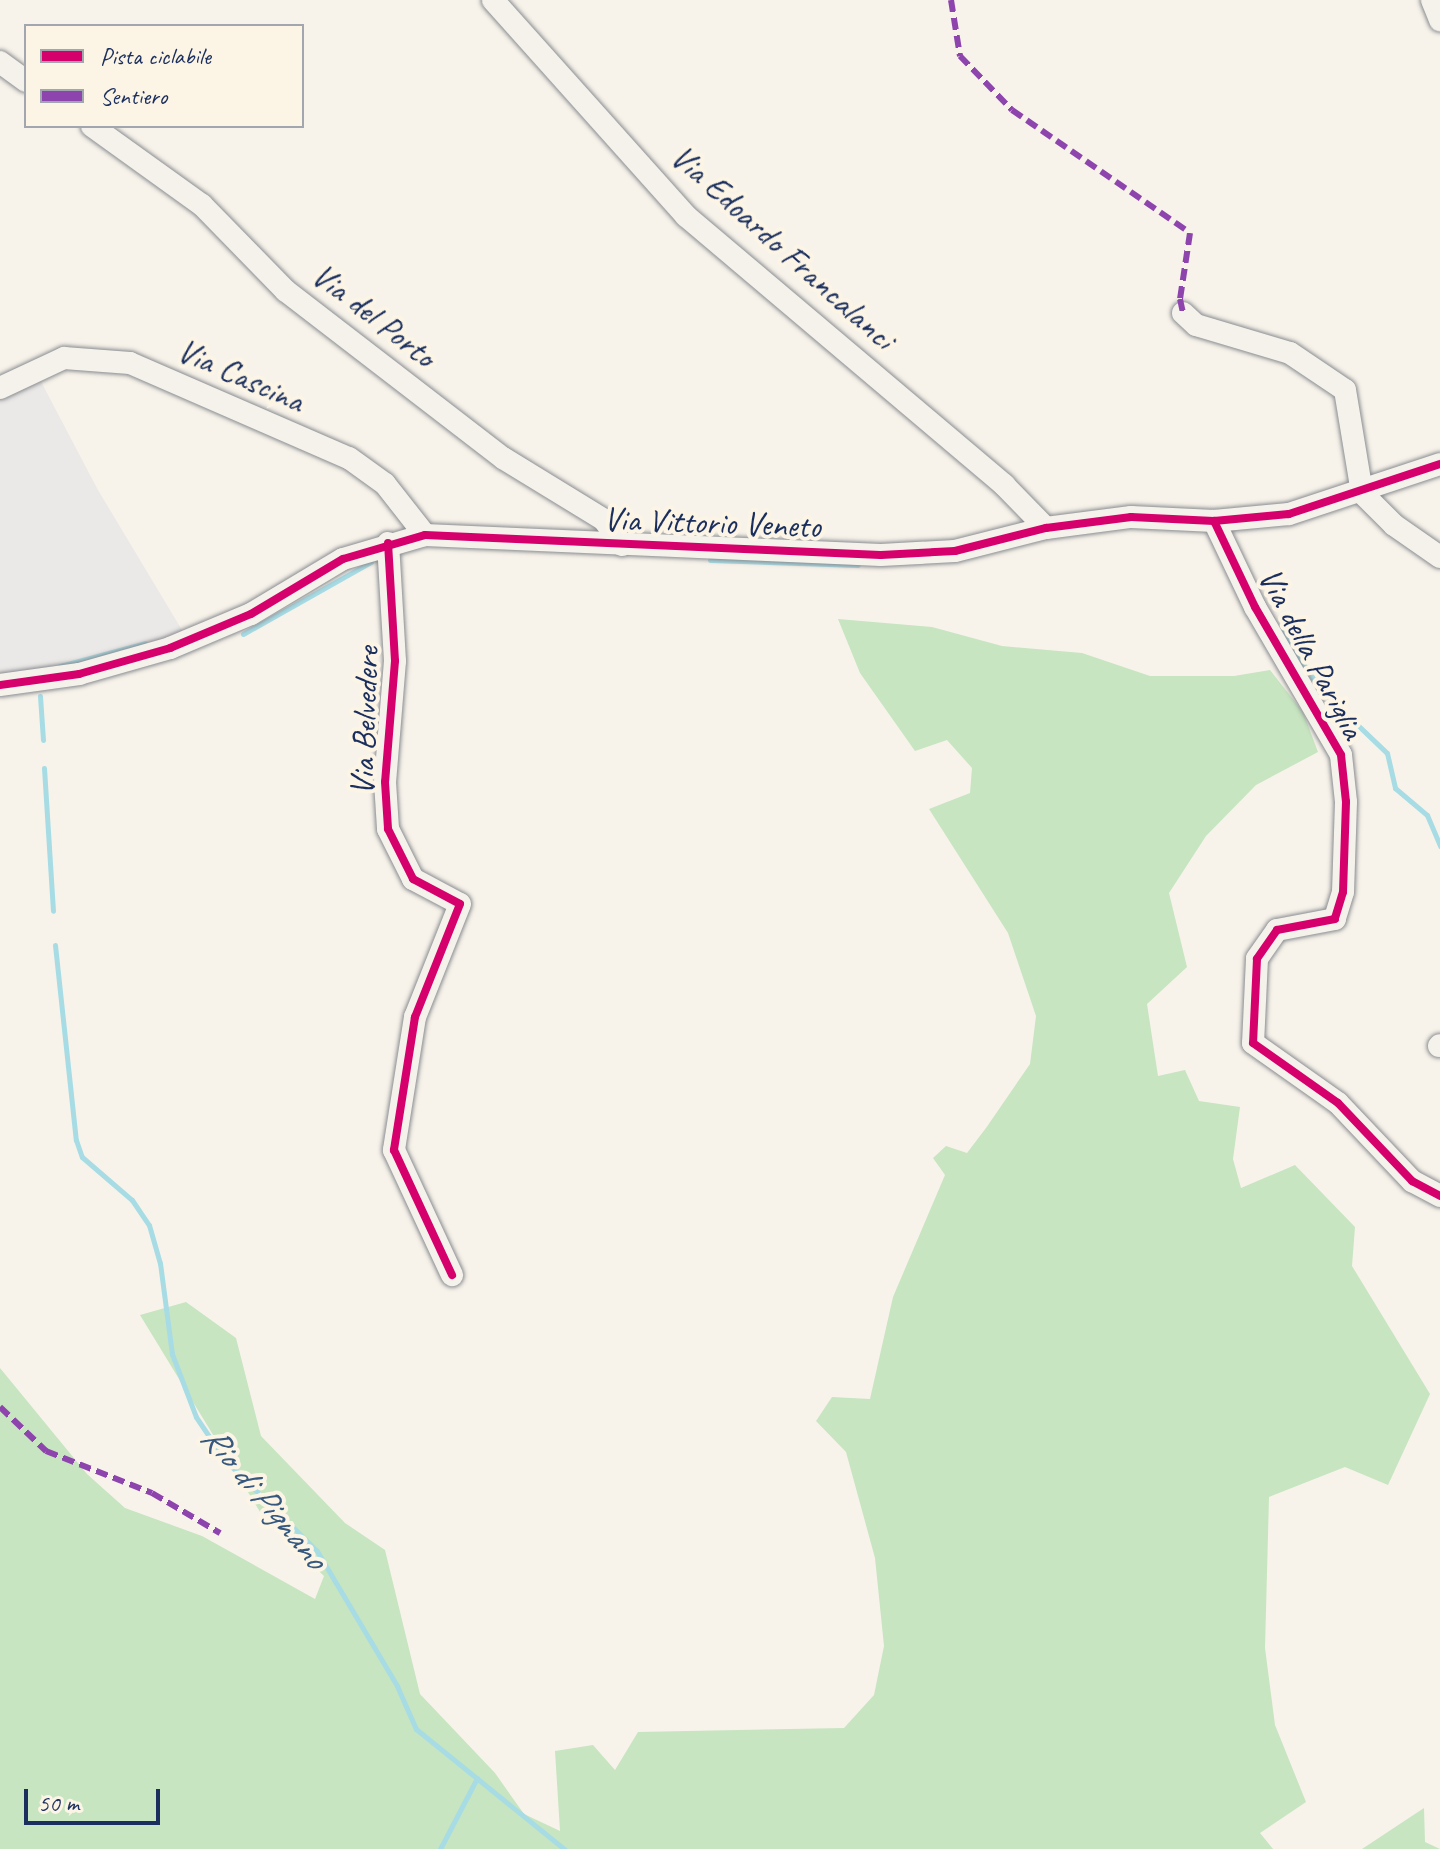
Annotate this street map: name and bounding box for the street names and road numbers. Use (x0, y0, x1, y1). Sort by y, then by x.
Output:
street label: Via Edoardo Francalanci (663, 136, 903, 358)
street label: Via del Porto (304, 254, 444, 376)
street label: Via Cascina (171, 329, 311, 421)
street label: Via Vittorio Veneto (603, 498, 821, 546)
street label: Via della Pariglia (1249, 560, 1375, 746)
street label: Via Belvedere (341, 645, 387, 797)

